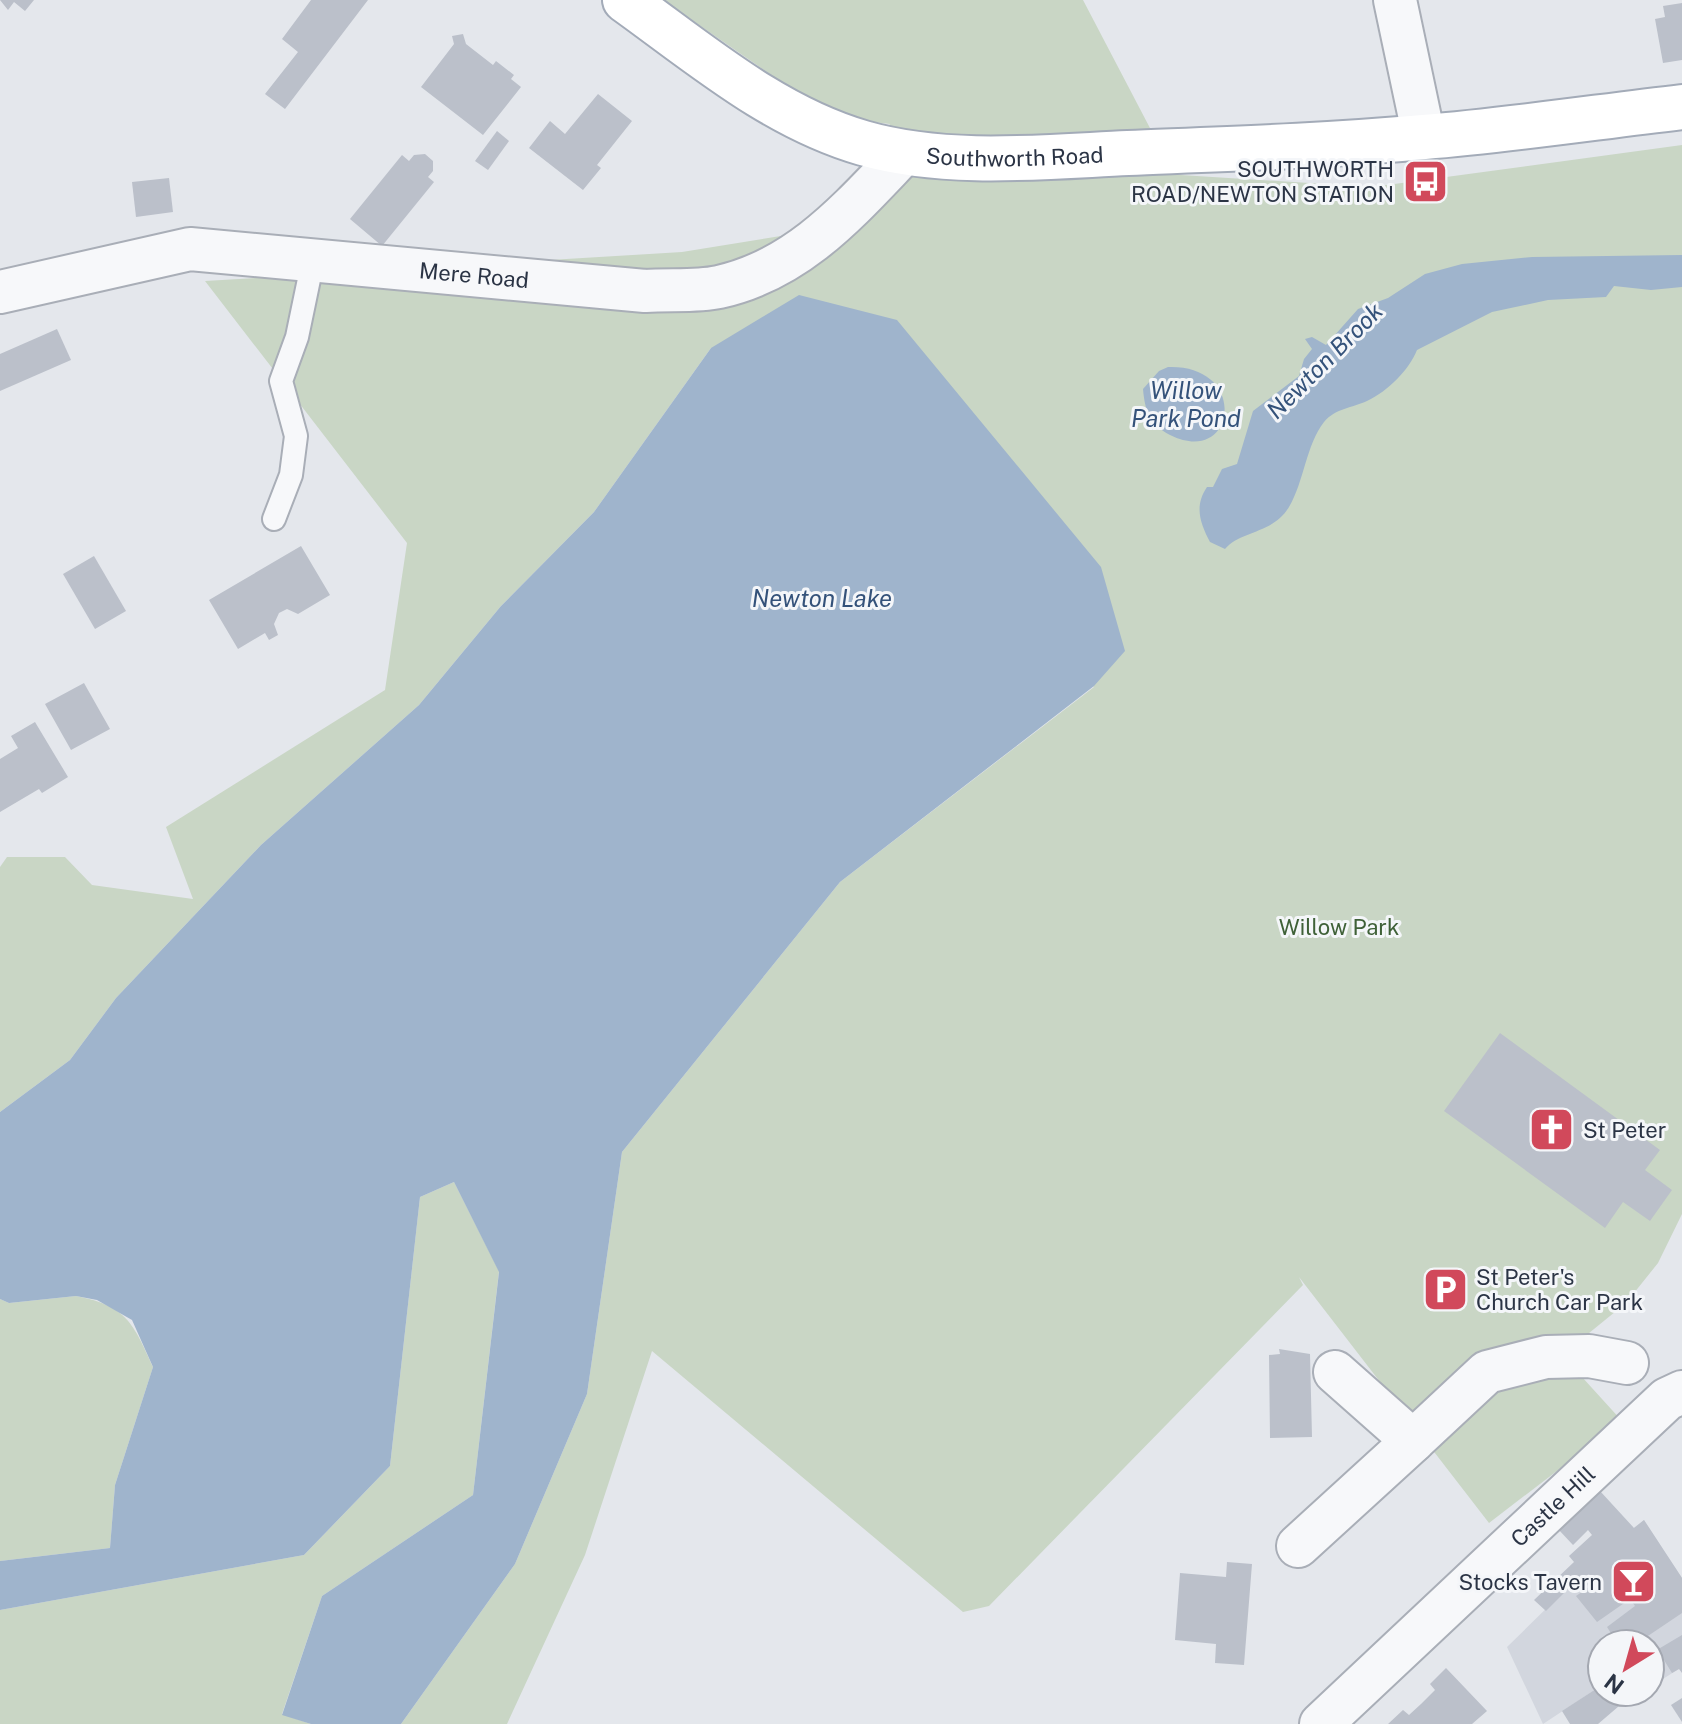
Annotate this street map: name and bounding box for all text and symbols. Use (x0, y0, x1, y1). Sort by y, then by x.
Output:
street label: Southworth Road (925, 141, 1104, 172)
place label: SOUTHWORTH ROAD/NEWTON STATION (1131, 156, 1394, 207)
bus stop icon: SOUTHWORTH ROAD/NEWTON STATION (1401, 158, 1449, 206)
street label: Mere Road (418, 257, 530, 293)
water label: Newton Brook (1261, 296, 1388, 424)
water label: Willow Park Pond (1131, 376, 1241, 432)
water label: Newton Lake (752, 584, 892, 612)
park label: Willow Park (1279, 914, 1399, 940)
church icon: St Peter (1528, 1106, 1576, 1154)
place label: St Peter (1583, 1117, 1666, 1143)
place label: St Peter's Church Car Park (1476, 1264, 1643, 1315)
parking icon: St Peter's Church Car Park (1421, 1266, 1469, 1314)
street label: Castle Hill (1505, 1461, 1600, 1552)
bar icon: Stocks Tavern (1609, 1558, 1657, 1606)
place label: Stocks Tavern (1459, 1569, 1602, 1595)
north arrow (1586, 1628, 1666, 1708)
text: N (1599, 1668, 1629, 1700)

